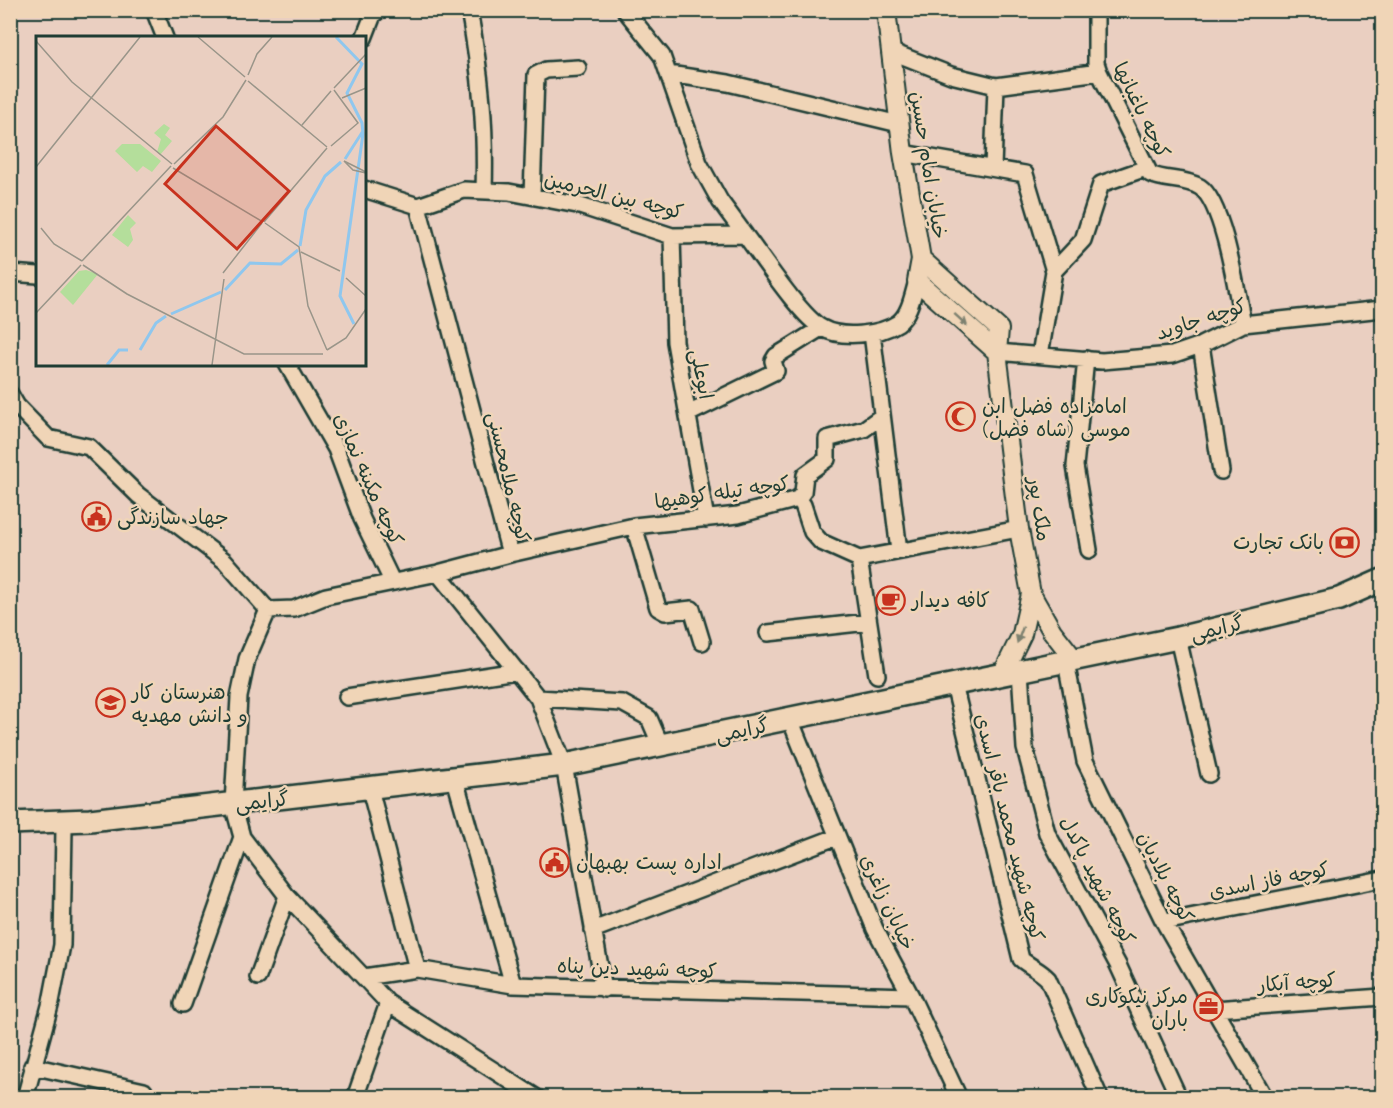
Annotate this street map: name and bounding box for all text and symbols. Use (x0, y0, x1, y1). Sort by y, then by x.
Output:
inset map (36, 36, 366, 366)
street label: کوچه باغبانها (1108, 58, 1175, 162)
street label: خیابان امام حسین (903, 90, 952, 241)
street label: کوچه بین الحرمین (542, 167, 686, 225)
street label: کوچه جاوید (1153, 294, 1250, 346)
one-way arrow (953, 313, 968, 327)
street label: ابوعلی (684, 347, 718, 401)
place label: امامزاده فضل ابن موسی (شاه فضل) (982, 395, 1131, 442)
mosque icon: امامزاده فضل ابن موسی (شاه فضل) (945, 401, 977, 433)
street label: کوچه مکینه نمازی (328, 409, 408, 549)
street label: کوچه ملامحسنی (481, 410, 535, 545)
street label: کوچه تیله کوهیها (653, 472, 791, 514)
street label: ملک پور (1022, 473, 1055, 543)
public building icon: جهاد سازندگی (80, 501, 112, 533)
place label: جهاد سازندگی (117, 506, 229, 530)
bank icon: بانک تجارت (1329, 526, 1361, 558)
place label: بانک تجارت (1233, 531, 1324, 554)
cafe icon: کافه دیدار (875, 584, 907, 616)
place label: کافه دیدار (910, 589, 990, 612)
street label: گرایمی (1188, 611, 1246, 647)
one-way arrow (1015, 626, 1025, 644)
place label: هنرستان کار و دانش مهدیه (130, 681, 248, 727)
school or university icon: هنرستان کار و دانش مهدیه (95, 687, 127, 719)
street label: کوچه شهید محمد باقر اسدی (969, 711, 1049, 943)
street label: گرایمی (713, 714, 771, 748)
street label: گرایمی (234, 787, 290, 817)
street label: کوچه شهید پاکدل (1054, 812, 1140, 949)
street label: کوچه بلادیان (1132, 828, 1198, 927)
public building icon: اداره پست بهبهان (539, 846, 571, 878)
place label: اداره پست بهبهان (576, 851, 722, 875)
street label: خیابان زاغری (855, 851, 920, 954)
street label: کوچه فاز اسدی (1207, 858, 1331, 904)
street label: کوچه شهید دین پناه (557, 954, 717, 984)
street label: کوچه آبکار (1255, 968, 1337, 998)
place label: مرکز نیکوکاری باران (1085, 985, 1188, 1031)
office icon: مرکز نیکوکاری باران (1193, 991, 1225, 1023)

